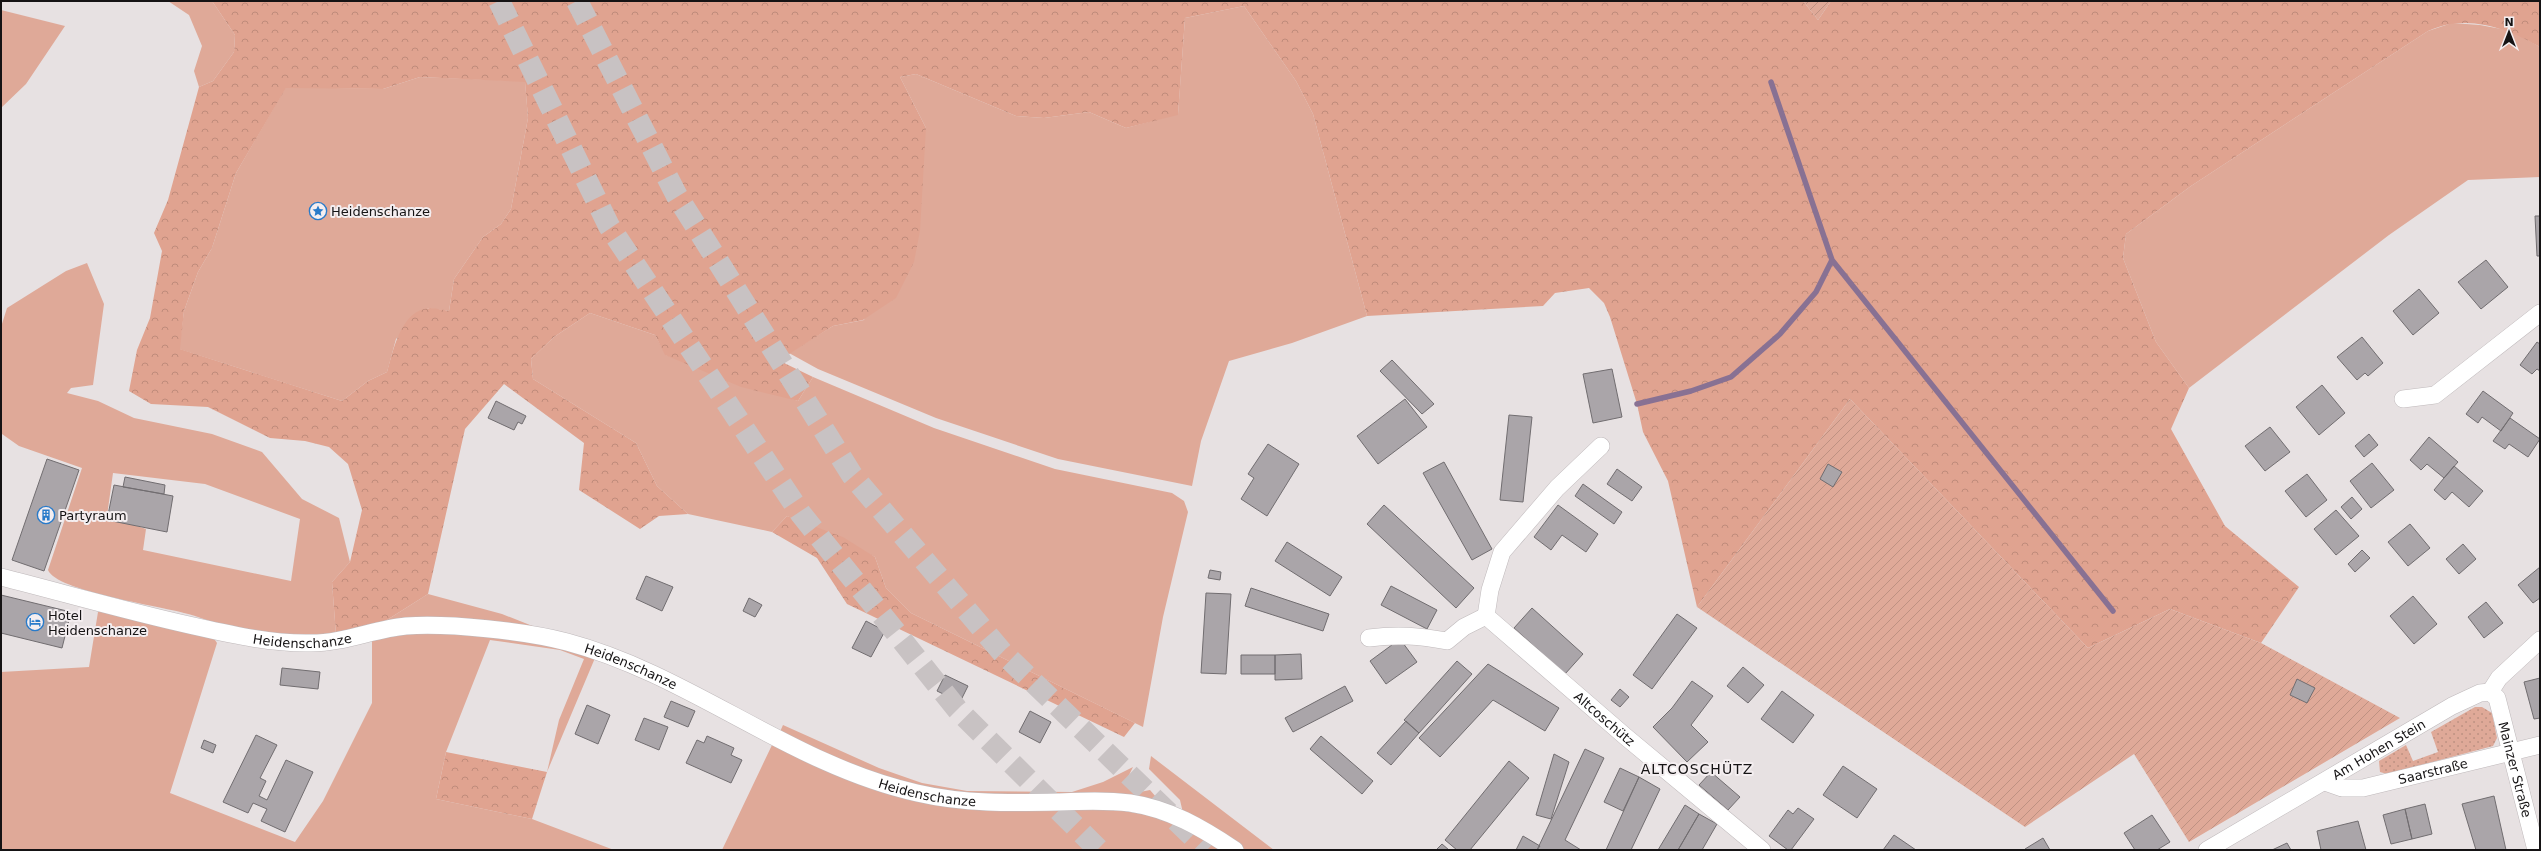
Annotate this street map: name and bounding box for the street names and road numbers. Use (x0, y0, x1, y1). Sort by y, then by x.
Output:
street label: Heidenschanze (252, 630, 353, 651)
street label: Heidenschanze (583, 640, 680, 692)
street label: Altcoschütz (1571, 688, 1638, 749)
street label: Am Hohen Stein (2329, 716, 2428, 782)
street label: Mainzer Straße (2496, 720, 2535, 819)
street label: Saarstraße (2397, 755, 2469, 787)
street label: Heidenschanze (877, 775, 977, 809)

